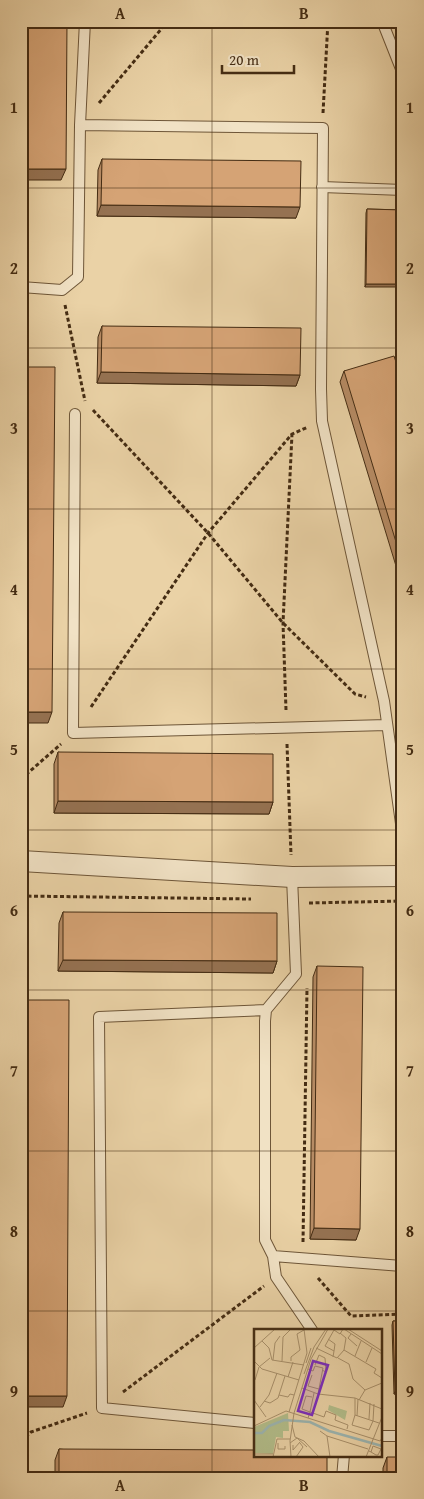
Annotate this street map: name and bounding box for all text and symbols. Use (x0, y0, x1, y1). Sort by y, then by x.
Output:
text: A (115, 1, 126, 25)
text: B (299, 1, 309, 25)
scale bar (222, 42, 294, 74)
text: 20 m (229, 49, 260, 70)
text: 1 (10, 95, 18, 119)
text: 1 (406, 95, 414, 119)
text: 2 (10, 256, 18, 280)
text: 2 (406, 256, 414, 280)
text: 3 (10, 416, 18, 440)
text: 3 (406, 416, 414, 440)
text: 4 (10, 577, 18, 601)
text: 4 (406, 577, 414, 601)
text: 5 (10, 737, 18, 761)
text: 5 (406, 737, 414, 761)
text: 6 (10, 898, 18, 922)
text: 6 (406, 898, 414, 922)
text: 7 (10, 1058, 18, 1082)
text: 7 (406, 1058, 414, 1082)
text: 8 (10, 1219, 18, 1243)
text: 8 (406, 1219, 414, 1243)
inset map (254, 1329, 382, 1456)
text: 9 (10, 1379, 18, 1403)
text: 9 (406, 1379, 414, 1403)
text: A (115, 1473, 126, 1497)
text: B (299, 1473, 309, 1497)

